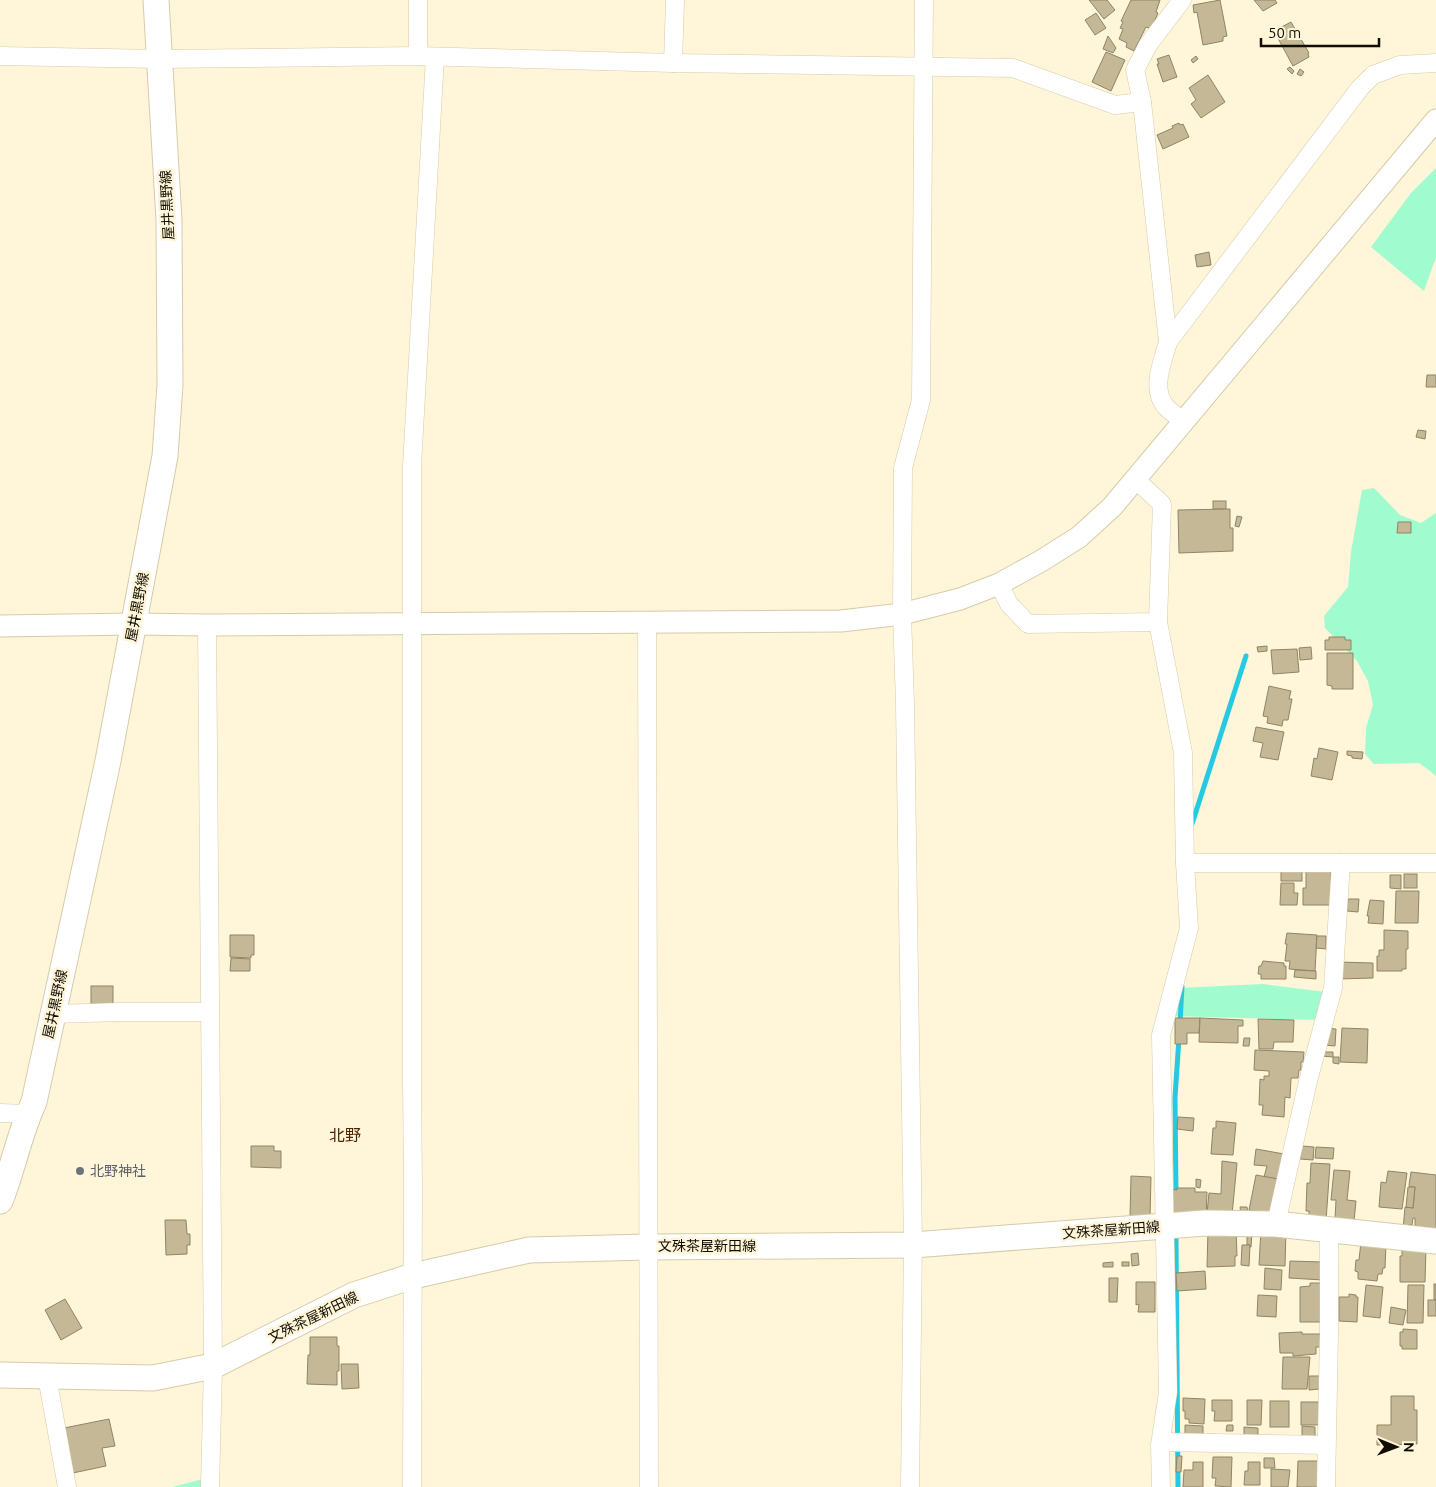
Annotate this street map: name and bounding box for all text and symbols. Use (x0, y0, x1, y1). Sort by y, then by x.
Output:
scale bar (1261, 15, 1378, 47)
text: 50 m (1268, 24, 1301, 41)
street label: 屋井黒野線 (157, 170, 177, 240)
street label: 屋井黒野線 (122, 571, 152, 643)
street label: 屋井黒野線 (40, 968, 70, 1040)
district label: 北野 (329, 1126, 361, 1144)
place label: 北野神社 (90, 1163, 146, 1179)
marker: 北野神社 (74, 1165, 86, 1177)
street label: 文殊茶屋新田線 (1062, 1219, 1160, 1241)
street label: 文殊茶屋新田線 (658, 1238, 756, 1254)
street label: 文殊茶屋新田線 (265, 1288, 361, 1346)
north arrow (1371, 1422, 1421, 1472)
text: N (1401, 1442, 1417, 1453)

